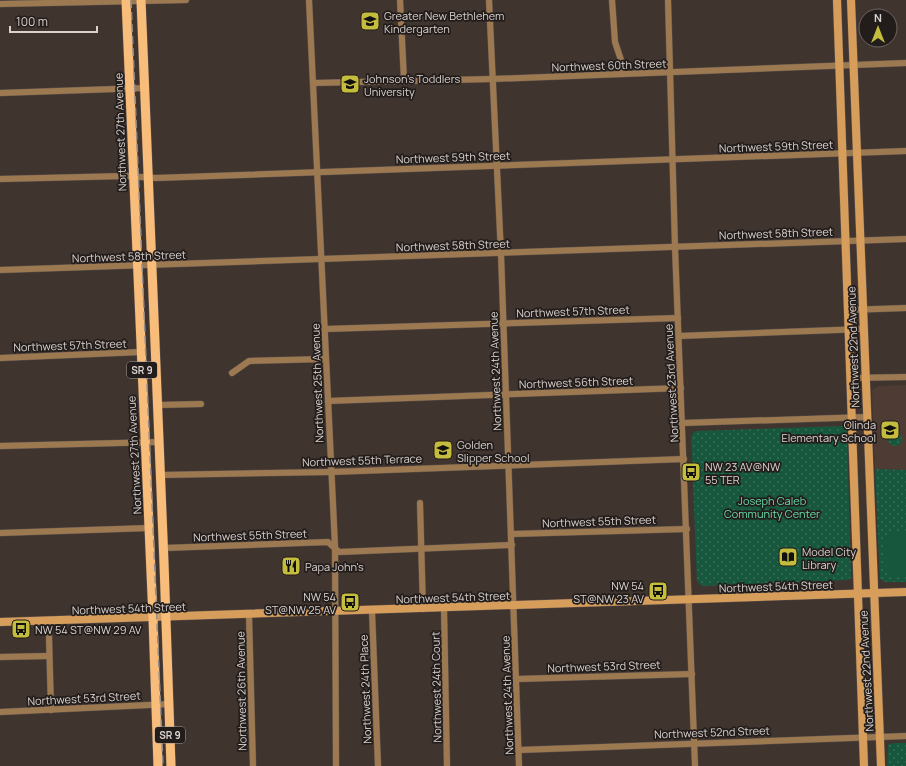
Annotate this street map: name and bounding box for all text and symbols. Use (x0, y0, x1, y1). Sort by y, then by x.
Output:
scale bar (10, 8, 97, 34)
place label: Greater New Bethlehem Kindergarten (384, 8, 504, 36)
north arrow (858, 8, 898, 48)
school or university icon: Greater New Bethlehem Kindergarten (359, 10, 381, 32)
text: N (874, 10, 882, 25)
text: 100 m (16, 13, 48, 30)
street label: Northwest 60th Street (551, 55, 667, 75)
place label: Johnson's Toddlers University (364, 71, 461, 99)
street label: Northwest 27th Avenue (110, 72, 130, 192)
school or university icon: Johnson's Toddlers University (339, 73, 361, 95)
street label: Northwest 59th Street (718, 137, 834, 155)
street label: Northwest 59th Street (395, 148, 511, 166)
street label: Northwest 58th Street (719, 224, 833, 242)
street label: Northwest 58th Street (396, 236, 510, 254)
street label: Northwest 58th Street (72, 247, 186, 265)
street label: Northwest 22nd Avenue (843, 286, 863, 408)
street label: Northwest 57th Street (516, 302, 630, 320)
street label: Northwest 24th Avenue (485, 311, 505, 431)
street label: Northwest 25th Avenue (307, 323, 327, 443)
street label: Northwest 23rd Avenue (660, 323, 682, 443)
street label: Northwest 57th Street (13, 336, 127, 354)
road number: SR 9 (127, 362, 157, 378)
street label: Northwest 56th Street (518, 373, 634, 391)
street label: Northwest 27th Avenue (123, 395, 145, 515)
place label: Olinda Elementary School (781, 417, 876, 445)
school or university icon: Olinda Elementary School (879, 419, 901, 441)
place label: Golden Slipper School (457, 437, 530, 465)
school or university icon: Golden Slipper School (432, 439, 454, 461)
street label: Northwest 55th Terrace (302, 450, 423, 470)
place label: NW 23 AV@NW 55 TER (705, 459, 781, 487)
bus stop icon: NW 23 AV@NW 55 TER (680, 461, 702, 483)
park label: Joseph Caleb Community Center (724, 493, 820, 521)
street label: Northwest 55th Street (542, 512, 656, 530)
street label: Northwest 55th Street (193, 526, 307, 544)
place label: Model City Library (802, 544, 856, 572)
library icon: Model City Library (777, 546, 799, 568)
restaurant icon: Papa John's (280, 555, 302, 577)
place label: Papa John's (305, 559, 364, 574)
street label: Northwest 54th Street (719, 577, 833, 595)
place label: NW 54 ST@NW 23 AV (573, 578, 644, 606)
bus stop icon: NW 54 ST@NW 23 AV (647, 580, 669, 602)
street label: Northwest 54th Street (396, 588, 510, 606)
place label: NW 54 ST@NW 25 AV (265, 589, 336, 617)
bus stop icon: NW 54 ST@NW 25 AV (339, 591, 361, 613)
street label: Northwest 54th Street (72, 599, 186, 617)
street label: Northwest 22nd Avenue (855, 609, 877, 732)
bus stop icon: NW 54 ST@NW 29 AV (10, 618, 32, 640)
place label: NW 54 ST@NW 29 AV (35, 622, 142, 637)
street label: Northwest 26th Avenue (232, 630, 250, 751)
street label: Northwest 24th Court (428, 631, 444, 743)
street label: Northwest 24th Place (356, 634, 374, 744)
street label: Northwest 24th Avenue (497, 635, 517, 755)
street label: Northwest 53rd Street (547, 657, 661, 675)
street label: Northwest 53rd Street (27, 688, 141, 708)
street label: Northwest 52nd Street (654, 722, 770, 742)
road number: SR 9 (155, 727, 185, 743)

